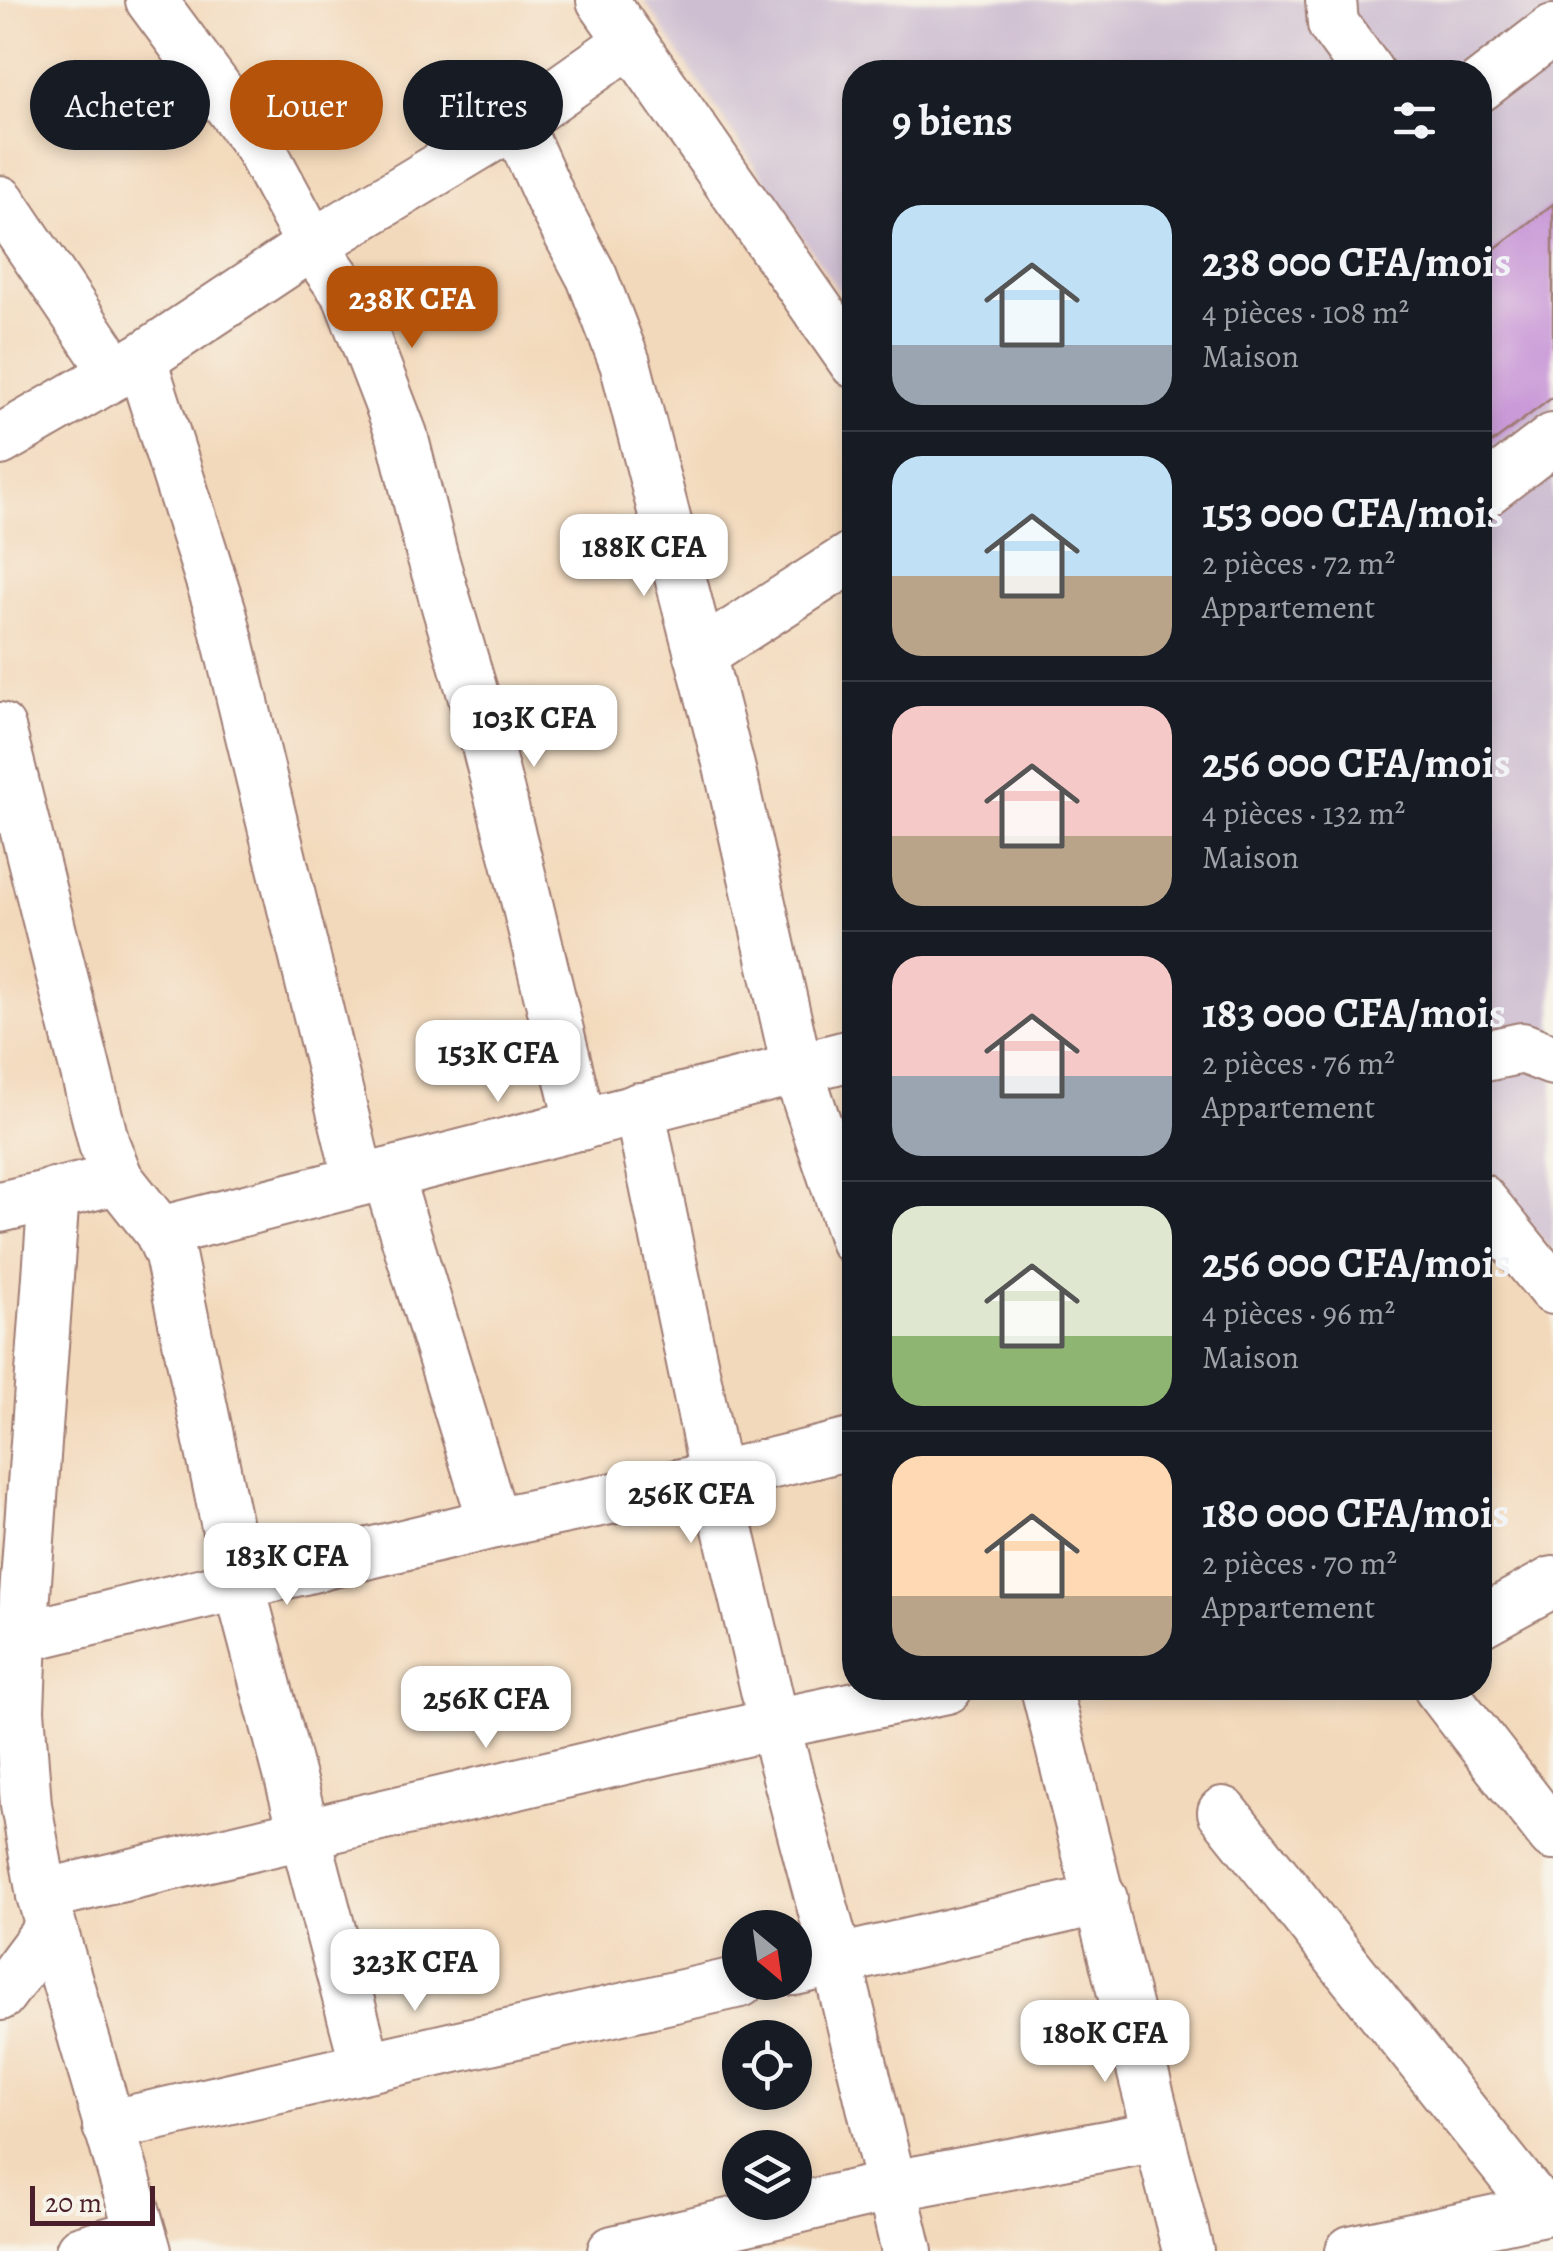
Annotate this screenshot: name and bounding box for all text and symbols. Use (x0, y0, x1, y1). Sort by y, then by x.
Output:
chip: Acheter (30, 60, 210, 150)
chip: Louer (230, 60, 383, 150)
chip: Filtres (403, 60, 563, 150)
text: 9 biens (892, 92, 1013, 149)
icon: filters (1387, 93, 1442, 148)
text: 238 000 CFA/mois (1202, 233, 1511, 290)
icon: home (972, 245, 1092, 365)
pin: 238K CFA (309, 266, 515, 351)
text: 238K CFA (349, 276, 475, 320)
text: 4 pièces · 108 m² (1202, 290, 1409, 334)
text: Maison (1202, 334, 1299, 378)
text: 153 000 CFA/mois (1202, 484, 1504, 541)
icon: home (972, 496, 1092, 616)
pin: 188K CFA (541, 514, 747, 599)
text: 188K CFA (582, 524, 706, 568)
text: 2 pièces · 72 m² (1202, 541, 1395, 585)
text: Appartement (1202, 585, 1375, 629)
pin: 103K CFA (431, 685, 637, 770)
text: 103K CFA (472, 695, 596, 739)
text: 256 000 CFA/mois (1202, 734, 1511, 791)
icon: home (972, 746, 1092, 866)
text: 4 pièces · 132 m² (1202, 791, 1405, 835)
text: Maison (1202, 835, 1299, 879)
text: 183 000 CFA/mois (1202, 984, 1506, 1041)
icon: home (972, 996, 1092, 1116)
pin: 153K CFA (395, 1020, 601, 1105)
text: 153K CFA (437, 1030, 559, 1074)
text: 2 pièces · 76 m² (1202, 1041, 1395, 1085)
text: Appartement (1202, 1085, 1375, 1129)
text: 256 000 CFA/mois (1202, 1234, 1511, 1291)
icon: home (972, 1246, 1092, 1366)
text: 4 pièces · 96 m² (1202, 1291, 1395, 1335)
text: Maison (1202, 1335, 1299, 1379)
pin: 256K CFA (588, 1461, 794, 1546)
text: 256K CFA (628, 1471, 754, 1515)
text: 180 000 CFA/mois (1202, 1484, 1509, 1541)
icon: home (972, 1496, 1092, 1616)
pin: 183K CFA (184, 1523, 390, 1608)
text: 183K CFA (226, 1533, 348, 1577)
text: 2 pièces · 70 m² (1202, 1541, 1397, 1585)
text: Appartement (1202, 1585, 1375, 1629)
pin: 256K CFA (383, 1666, 589, 1751)
text: 256K CFA (423, 1676, 549, 1720)
north arrow (722, 1910, 812, 2000)
map controls (722, 1910, 812, 2220)
pin: 323K CFA (312, 1929, 518, 2014)
text: 323K CFA (352, 1939, 478, 1983)
pin: 180K CFA (1002, 2000, 1208, 2085)
text: 180K CFA (1042, 2010, 1168, 2054)
button: locate (722, 2020, 812, 2110)
button: layers (722, 2130, 812, 2220)
scale bar (30, 2181, 155, 2226)
text: 20 m (45, 2184, 102, 2222)

